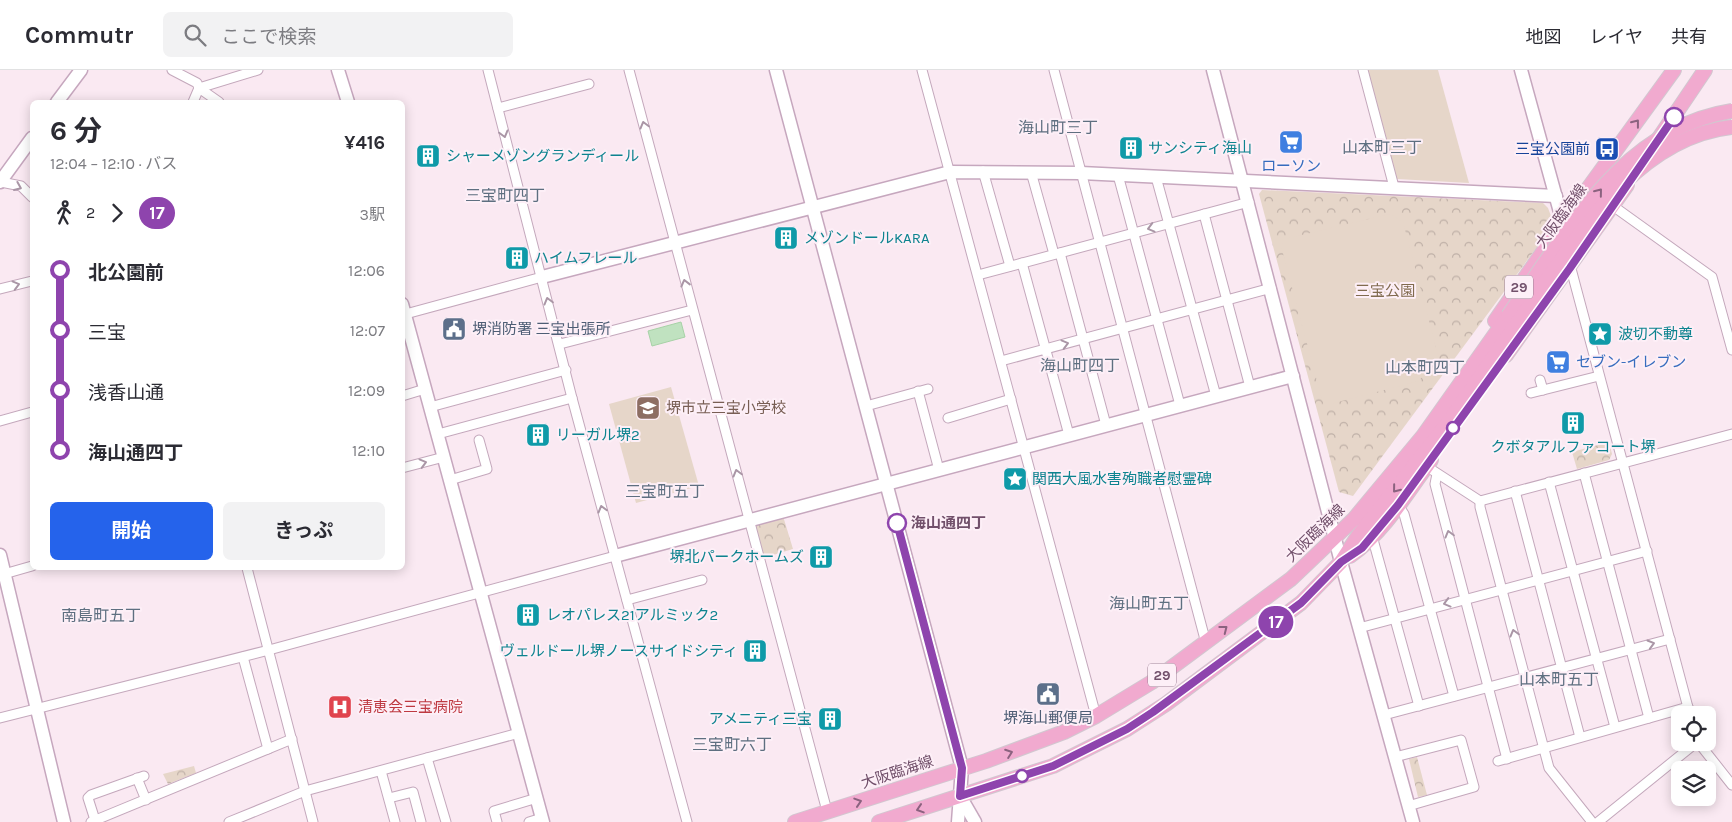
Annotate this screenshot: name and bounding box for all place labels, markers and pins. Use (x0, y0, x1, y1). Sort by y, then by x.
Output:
unlabelled marker (1664, 107, 1684, 127)
supermarket icon: ローソン (1278, 129, 1304, 155)
building icon: サンシティ海山 (1118, 135, 1144, 161)
bus stop icon: 三宝公園前 (1594, 136, 1620, 162)
place label: サンシティ海山 (1148, 139, 1252, 157)
place label: 三宝公園前 (1515, 140, 1590, 158)
building icon: シャーメゾングランディール (415, 143, 441, 169)
place label: シャーメゾングランディール (446, 147, 639, 165)
place label: ローソン (1261, 157, 1321, 175)
building icon: メゾンドールKARA (773, 225, 799, 251)
place label: メゾンドールKARA (804, 229, 930, 247)
building icon: ハイムフレール (504, 245, 530, 271)
place label: ハイムフレール (534, 249, 638, 267)
public building icon: 堺消防署 三宝出張所 (441, 316, 467, 342)
place label: 堺消防署 三宝出張所 (472, 320, 611, 338)
place icon: 波切不動尊 (1587, 321, 1613, 347)
place label: 波切不動尊 (1618, 325, 1693, 343)
supermarket icon: セブン-イレブン (1545, 349, 1571, 375)
place label: セブン-イレブン (1576, 353, 1686, 371)
school or university icon: 堺市立三宝小学校 (635, 395, 661, 421)
place label: 堺市立三宝小学校 (666, 399, 786, 417)
building icon: クボタアルファコート堺 (1560, 410, 1586, 436)
unlabelled marker (1446, 421, 1460, 435)
building icon: リーガル堺2 (525, 422, 551, 448)
place label: リーガル堺2 (556, 426, 640, 444)
place label: クボタアルファコート堺 (1491, 438, 1655, 456)
place icon: 関西大風水害殉職者慰霊碑 (1002, 466, 1028, 492)
place label: 関西大風水害殉職者慰霊碑 (1032, 470, 1212, 488)
marker: 海山通四丁 (887, 513, 907, 533)
place label: 海山通四丁 (911, 514, 986, 532)
building icon: 堺北パークホームズ (808, 544, 834, 570)
place label: 堺北パークホームズ (669, 548, 804, 566)
building icon: レオパレス21アルミック2 (515, 602, 541, 628)
place label: レオパレス21アルミック2 (546, 606, 718, 624)
building icon: ヴェルドール堺ノースサイドシティ (742, 638, 768, 664)
place label: ヴェルドール堺ノースサイドシティ (500, 642, 738, 660)
public building icon: 堺海山郵便局 (1035, 681, 1061, 707)
hospital icon: 清恵会三宝病院 (327, 694, 353, 720)
place label: 清恵会三宝病院 (358, 698, 463, 716)
building icon: アメニティ三宝 (817, 706, 843, 732)
place label: 堺海山郵便局 (1003, 709, 1093, 727)
place label: アメニティ三宝 (709, 710, 812, 728)
unlabelled marker (1015, 769, 1029, 783)

